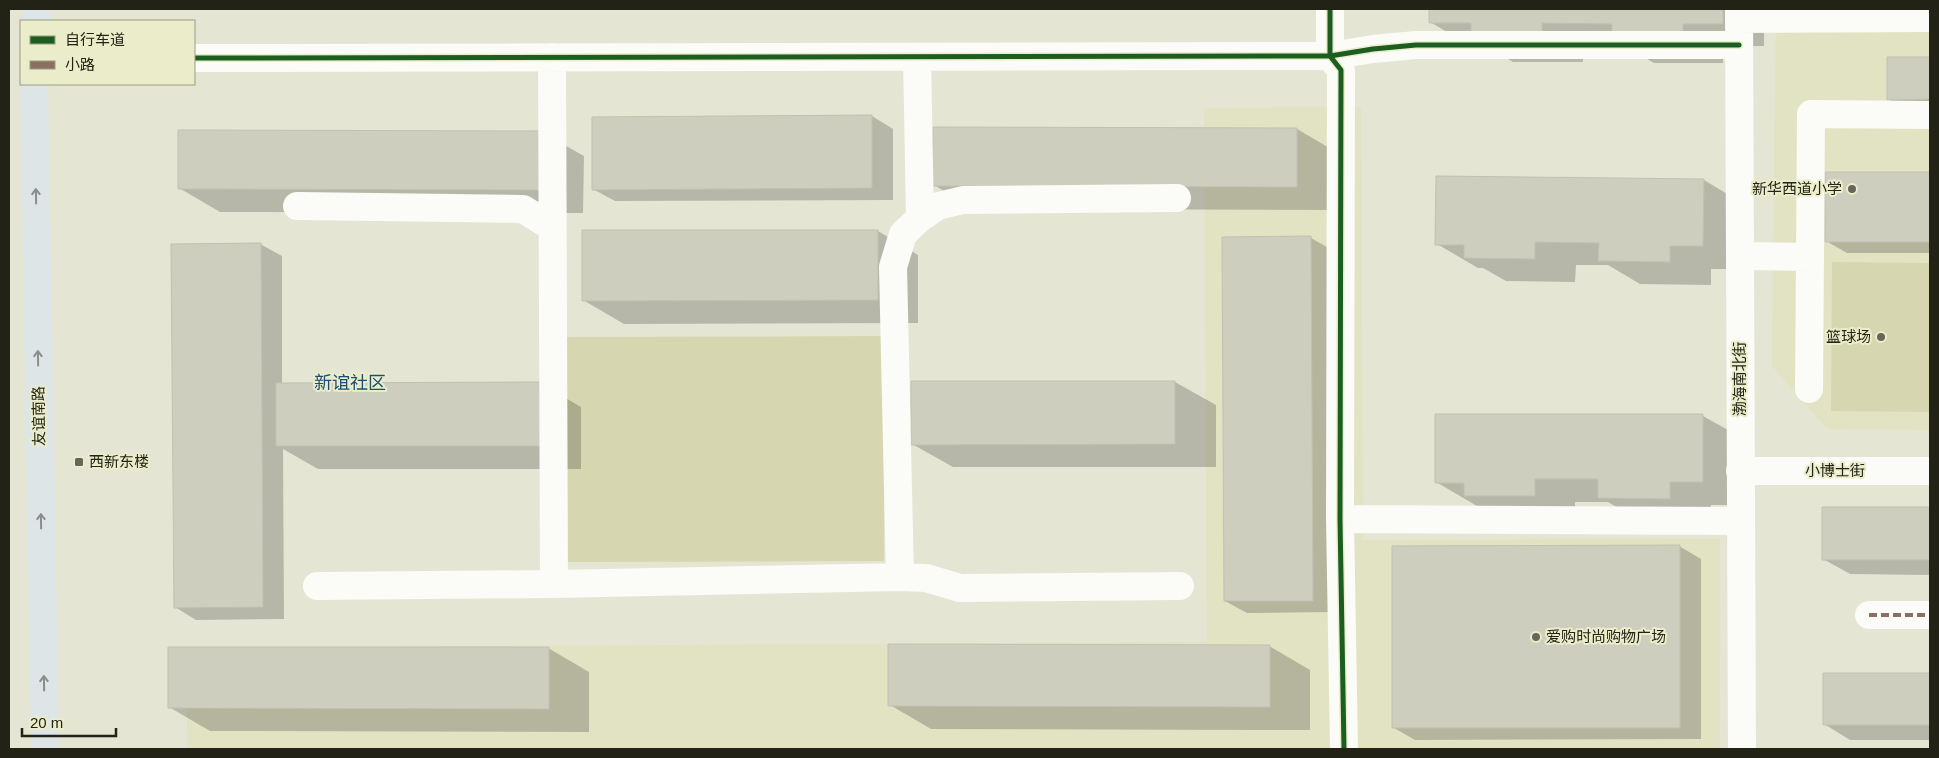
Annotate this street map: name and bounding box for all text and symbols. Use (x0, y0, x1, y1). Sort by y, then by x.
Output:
legend (20, 20, 195, 85)
text: 自行车道 (65, 31, 125, 48)
text: 小路 (65, 56, 95, 73)
place label: 新华西道小学 (1752, 180, 1842, 197)
marker: 新华西道小学 (1846, 183, 1858, 195)
one-way arrow (31, 188, 41, 204)
place label: 篮球场 (1826, 328, 1871, 345)
marker: 篮球场 (1875, 331, 1887, 343)
street label: 渤海南北街 (1731, 341, 1748, 417)
one-way arrow (34, 350, 43, 366)
district label: 新谊社区 (314, 373, 386, 393)
street label: 友谊南路 (29, 386, 48, 446)
place label: 西新东楼 (89, 453, 149, 470)
marker: 西新东楼 (73, 456, 85, 468)
street label: 小博士街 (1805, 462, 1865, 479)
one-way arrow (36, 513, 46, 529)
place label: 爱购时尚购物广场 (1546, 628, 1666, 645)
marker: 爱购时尚购物广场 (1530, 631, 1542, 643)
one-way arrow (39, 675, 49, 692)
scale bar (22, 706, 116, 738)
text: 20 m (30, 714, 63, 731)

